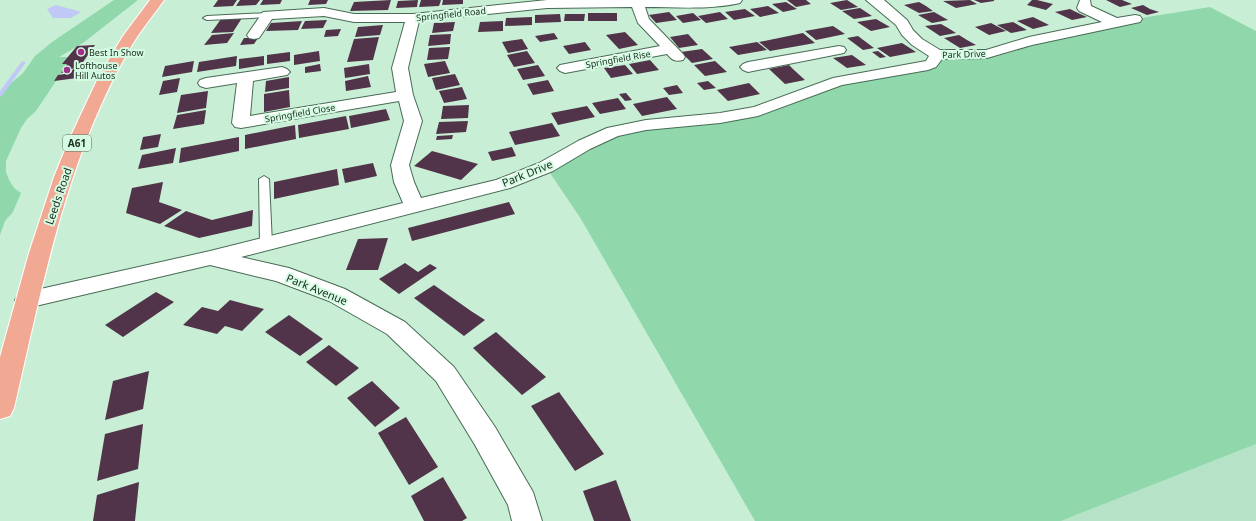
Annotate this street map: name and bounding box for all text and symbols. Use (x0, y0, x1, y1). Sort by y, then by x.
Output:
street label: Springfield Road (416, 4, 486, 24)
place label: Best In Show (89, 46, 144, 59)
marker: Best In Show (76, 47, 86, 57)
street label: Springfield Rise (585, 47, 651, 71)
street label: Park Drive (942, 47, 986, 61)
place label: Lofthouse Hill Autos (75, 59, 117, 82)
marker: Lofthouse Hill Autos (62, 65, 72, 75)
street label: Springfield Close (264, 100, 336, 126)
road number: A61 (63, 135, 91, 151)
street label: Park Drive (499, 156, 555, 190)
street label: Leeds Road (41, 165, 75, 227)
street label: Park Avenue (284, 270, 350, 308)

